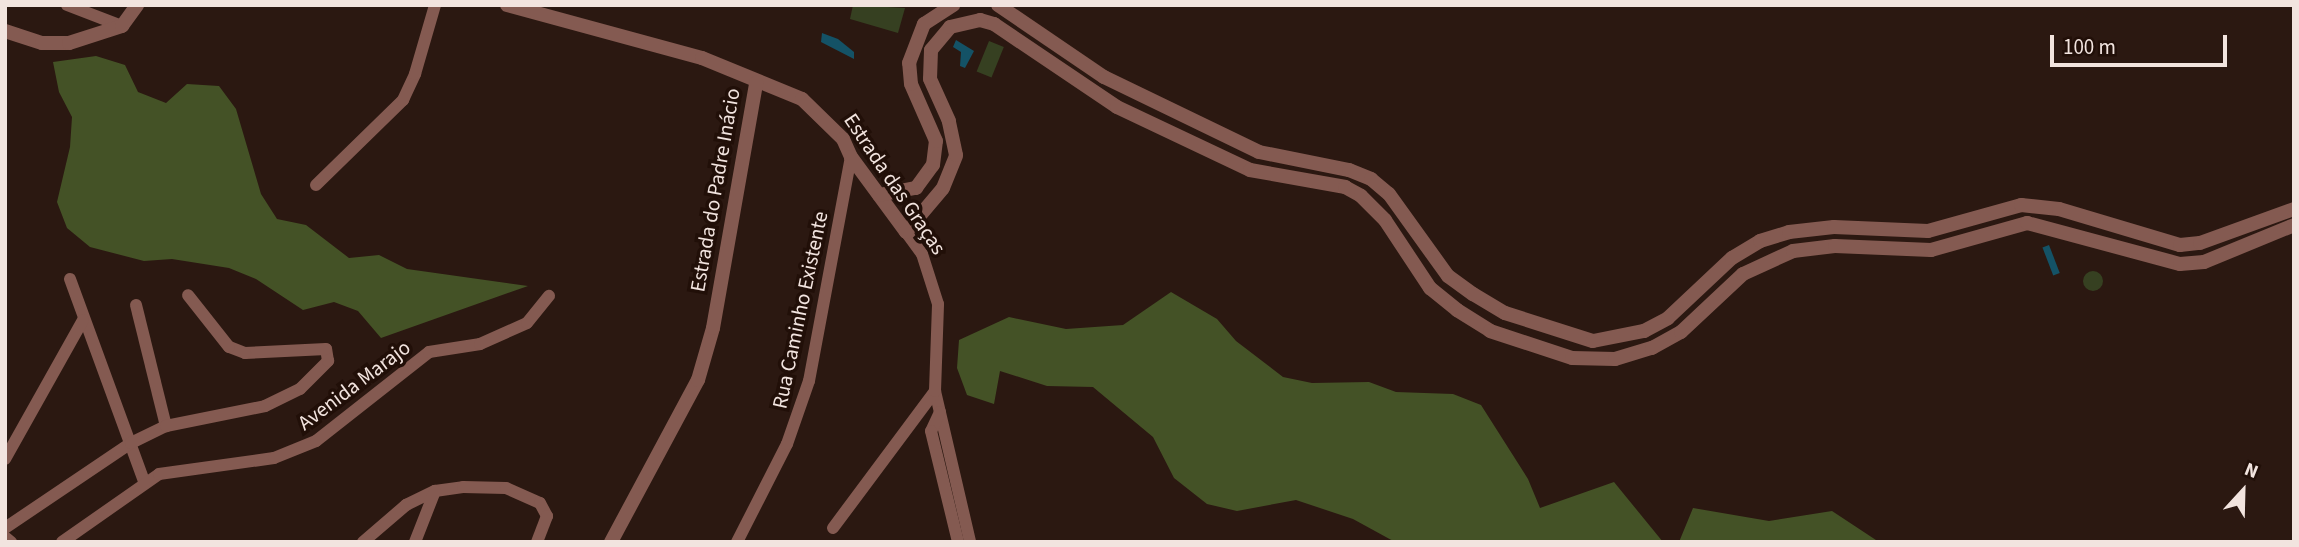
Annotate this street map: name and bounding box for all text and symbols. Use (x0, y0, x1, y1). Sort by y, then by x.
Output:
scale bar (2054, 21, 2231, 65)
text: 100 m (2063, 32, 2116, 62)
street label: Estrada do Padre Inácio (685, 86, 745, 294)
street label: Estrada das Graças (839, 109, 951, 259)
street label: Rua Caminho Existente (767, 209, 833, 411)
street label: Avenida Marajo (293, 335, 415, 435)
north arrow (2208, 456, 2278, 526)
text: N (2240, 456, 2262, 486)

